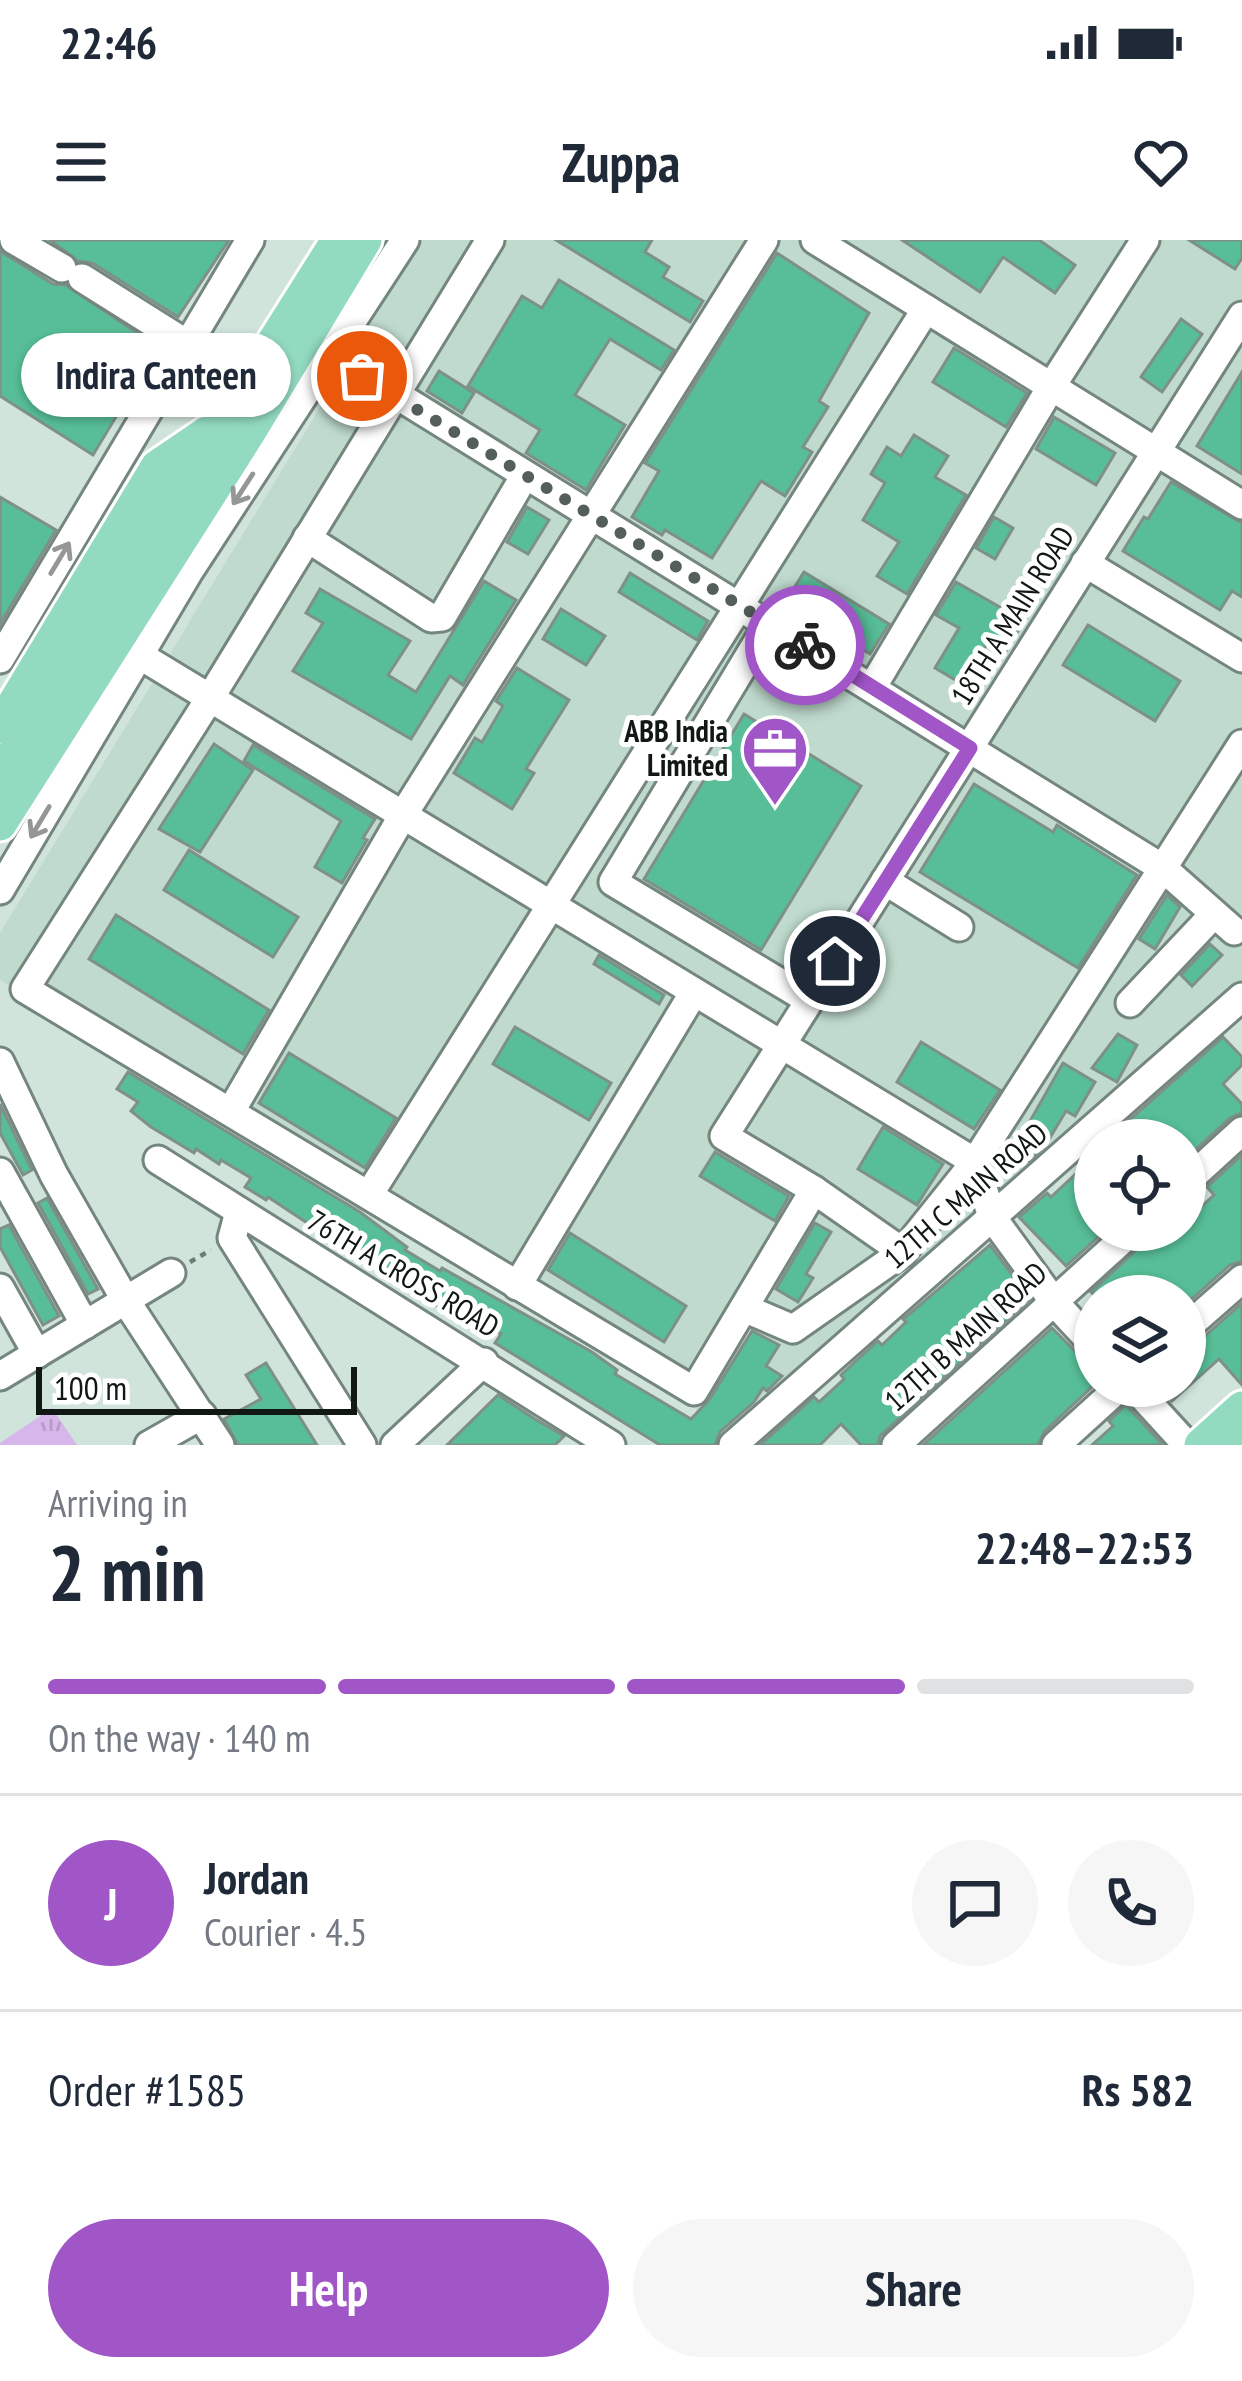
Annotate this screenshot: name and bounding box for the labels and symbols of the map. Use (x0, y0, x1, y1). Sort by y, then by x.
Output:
pin (311, 325, 413, 427)
callout: Indira Canteen (20, 334, 290, 418)
one-way arrow (231, 471, 256, 505)
street label: 18TH A MAIN ROAD (941, 518, 1082, 712)
one-way arrow (48, 541, 72, 576)
courier (745, 585, 865, 705)
place label: ABB India Limited (623, 711, 728, 784)
office icon: ABB India Limited (740, 714, 810, 808)
one-way arrow (28, 804, 52, 839)
pin (784, 910, 886, 1012)
street label: 12TH C MAIN ROAD (875, 1113, 1055, 1277)
street label: 76TH A CROSS ROAD (301, 1200, 507, 1345)
street label: 12TH B MAIN ROAD (876, 1253, 1054, 1419)
scale bar (36, 1361, 357, 1414)

